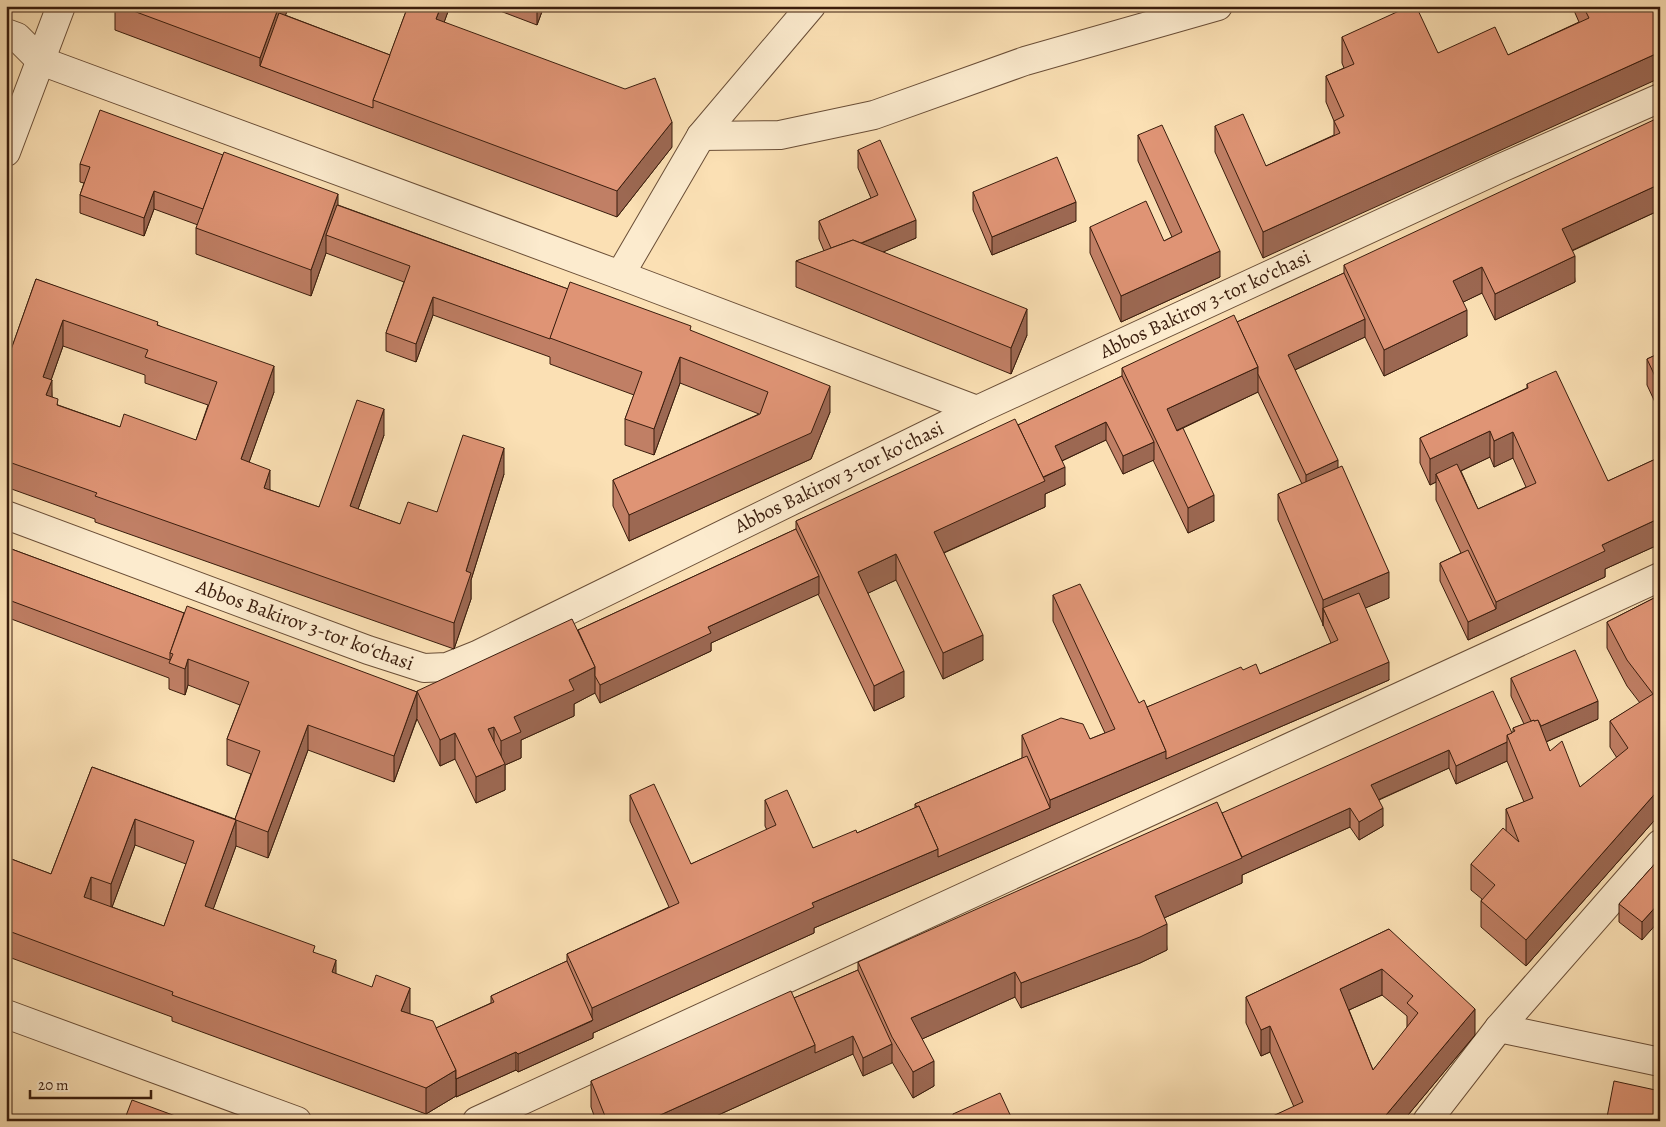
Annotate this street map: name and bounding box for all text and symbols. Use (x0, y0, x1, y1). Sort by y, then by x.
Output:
street label: Abbos Bakirov 3-tor koʻchasi (1094, 243, 1315, 365)
street label: Abbos Bakirov 3-tor koʻchasi (729, 415, 948, 540)
street label: Abbos Bakirov 3-tor koʻchasi (192, 573, 418, 677)
scale bar (30, 1067, 151, 1099)
text: 20 m (38, 1075, 69, 1095)

